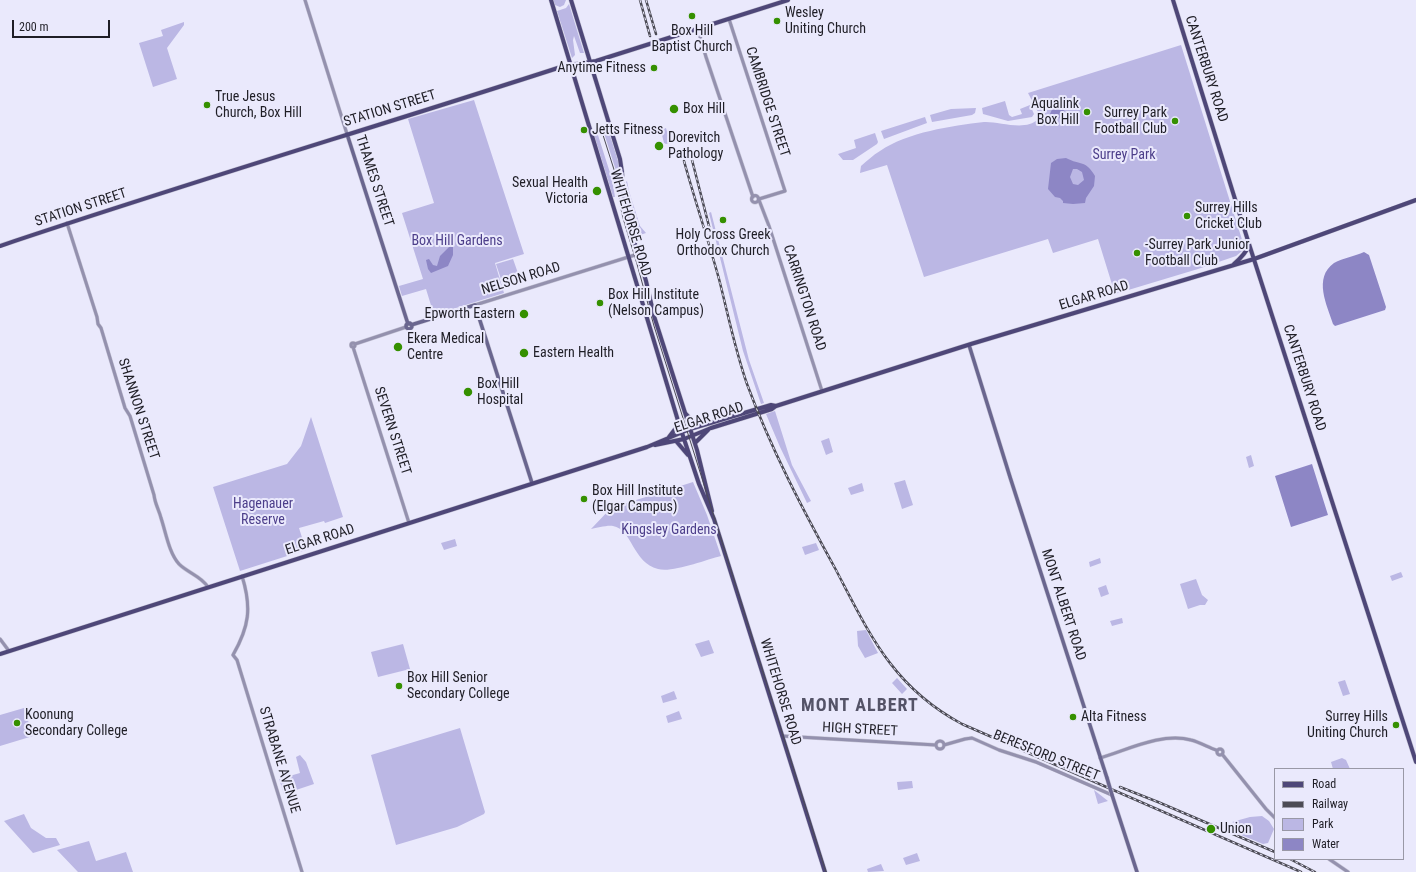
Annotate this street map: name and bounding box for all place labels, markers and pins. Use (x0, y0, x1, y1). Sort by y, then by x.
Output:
place label: Wesley Uniting Church (785, 5, 866, 38)
marker: Box Hill Baptist Church (687, 11, 697, 21)
marker: Wesley Uniting Church (772, 16, 782, 26)
place label: Box Hill Baptist Church (651, 23, 733, 56)
place label: Anytime Fitness (557, 60, 646, 76)
marker: Anytime Fitness (649, 63, 659, 73)
place label: True Jesus Church, Box Hill (215, 89, 302, 122)
place label: Aqualink Box Hill (1031, 96, 1079, 128)
marker: True Jesus Church, Box Hill (202, 100, 212, 110)
place label: Box Hill (683, 101, 725, 117)
marker: Box Hill (668, 103, 680, 115)
place label: Surrey Park Football Club (1094, 105, 1167, 138)
marker: Aqualink Box Hill (1082, 107, 1092, 117)
marker: Surrey Park Football Club (1170, 116, 1180, 126)
place label: Jetts Fitness (592, 122, 663, 138)
marker: Jetts Fitness (579, 125, 589, 135)
place label: Dorevitch Pathology (668, 130, 723, 162)
marker: Dorevitch Pathology (653, 140, 665, 152)
place label: Sexual Health Victoria (512, 175, 588, 208)
marker: Sexual Health Victoria (591, 185, 603, 197)
place label: Surrey Hills Cricket Club (1195, 200, 1262, 232)
marker: Surrey Hills Cricket Club (1182, 211, 1192, 221)
marker: Holy Cross Greek Orthodox Church (718, 215, 728, 225)
place label: Holy Cross Greek Orthodox Church (676, 227, 770, 260)
place label: -Surrey Park Junior Football Club (1145, 237, 1249, 270)
marker: -Surrey Park Junior Football Club (1132, 248, 1142, 258)
place label: Box Hill Institute (Nelson Campus) (608, 287, 704, 320)
marker: Box Hill Institute (Nelson Campus) (595, 298, 605, 308)
place label: Epworth Eastern (424, 306, 515, 322)
marker: Epworth Eastern (518, 308, 530, 320)
place label: Ekera Medical Centre (407, 331, 484, 364)
marker: Ekera Medical Centre (392, 341, 404, 353)
place label: Eastern Health (533, 345, 614, 361)
marker: Eastern Health (518, 347, 530, 359)
place label: Box Hill Hospital (477, 376, 523, 408)
marker: Box Hill Hospital (462, 386, 474, 398)
place label: Box Hill Institute (Elgar Campus) (592, 483, 683, 516)
marker: Box Hill Institute (Elgar Campus) (579, 494, 589, 504)
place label: Box Hill Senior Secondary College (407, 670, 510, 702)
marker: Box Hill Senior Secondary College (394, 681, 404, 691)
place label: Koonung Secondary College (25, 707, 128, 740)
place label: Alta Fitness (1081, 709, 1147, 725)
place label: Surrey Hills Uniting Church (1307, 709, 1388, 742)
marker: Alta Fitness (1068, 712, 1078, 722)
marker: Koonung Secondary College (12, 718, 22, 728)
marker: Surrey Hills Uniting Church (1391, 720, 1401, 730)
place label: Union (1220, 821, 1252, 837)
marker: Union (1205, 823, 1217, 835)

